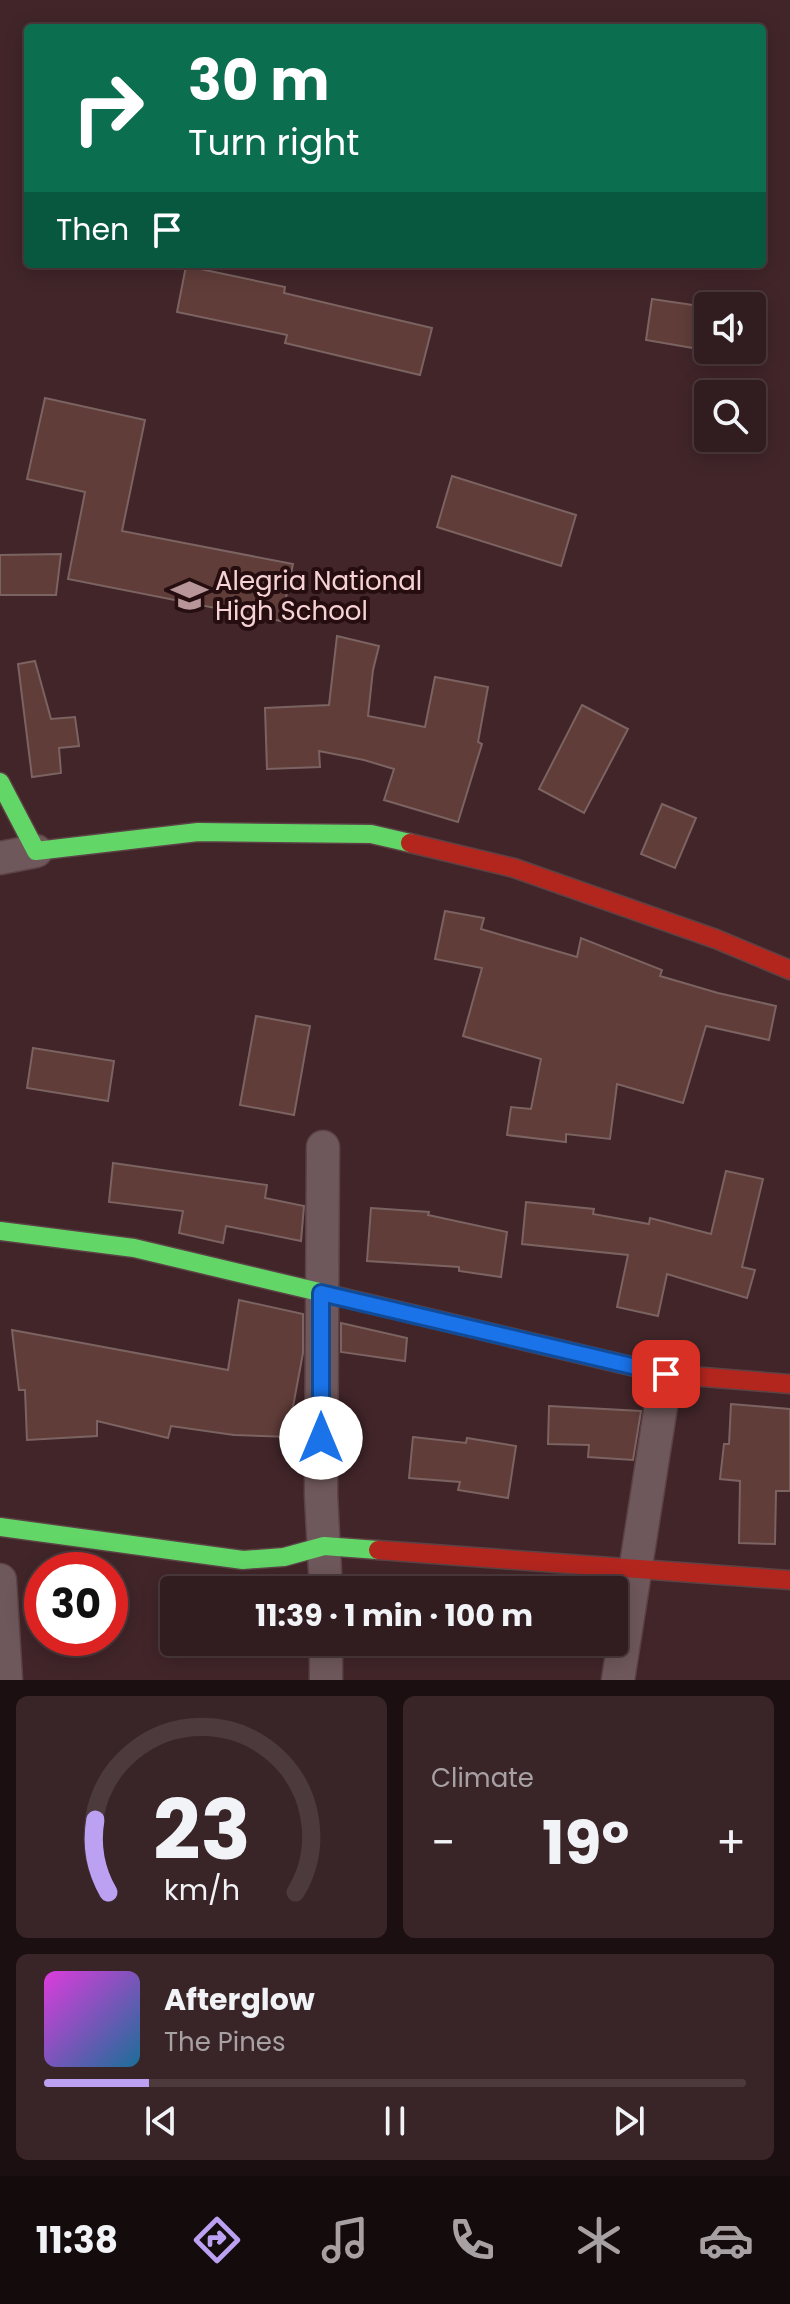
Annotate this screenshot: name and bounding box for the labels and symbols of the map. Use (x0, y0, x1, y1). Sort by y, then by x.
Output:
place label: Alegria National High School (215, 563, 422, 629)
school or university icon: Alegria National High School (170, 577, 208, 615)
pin (632, 1340, 700, 1408)
position arrow (279, 1396, 363, 1480)
speed limit sign: 30 (24, 1552, 128, 1656)

